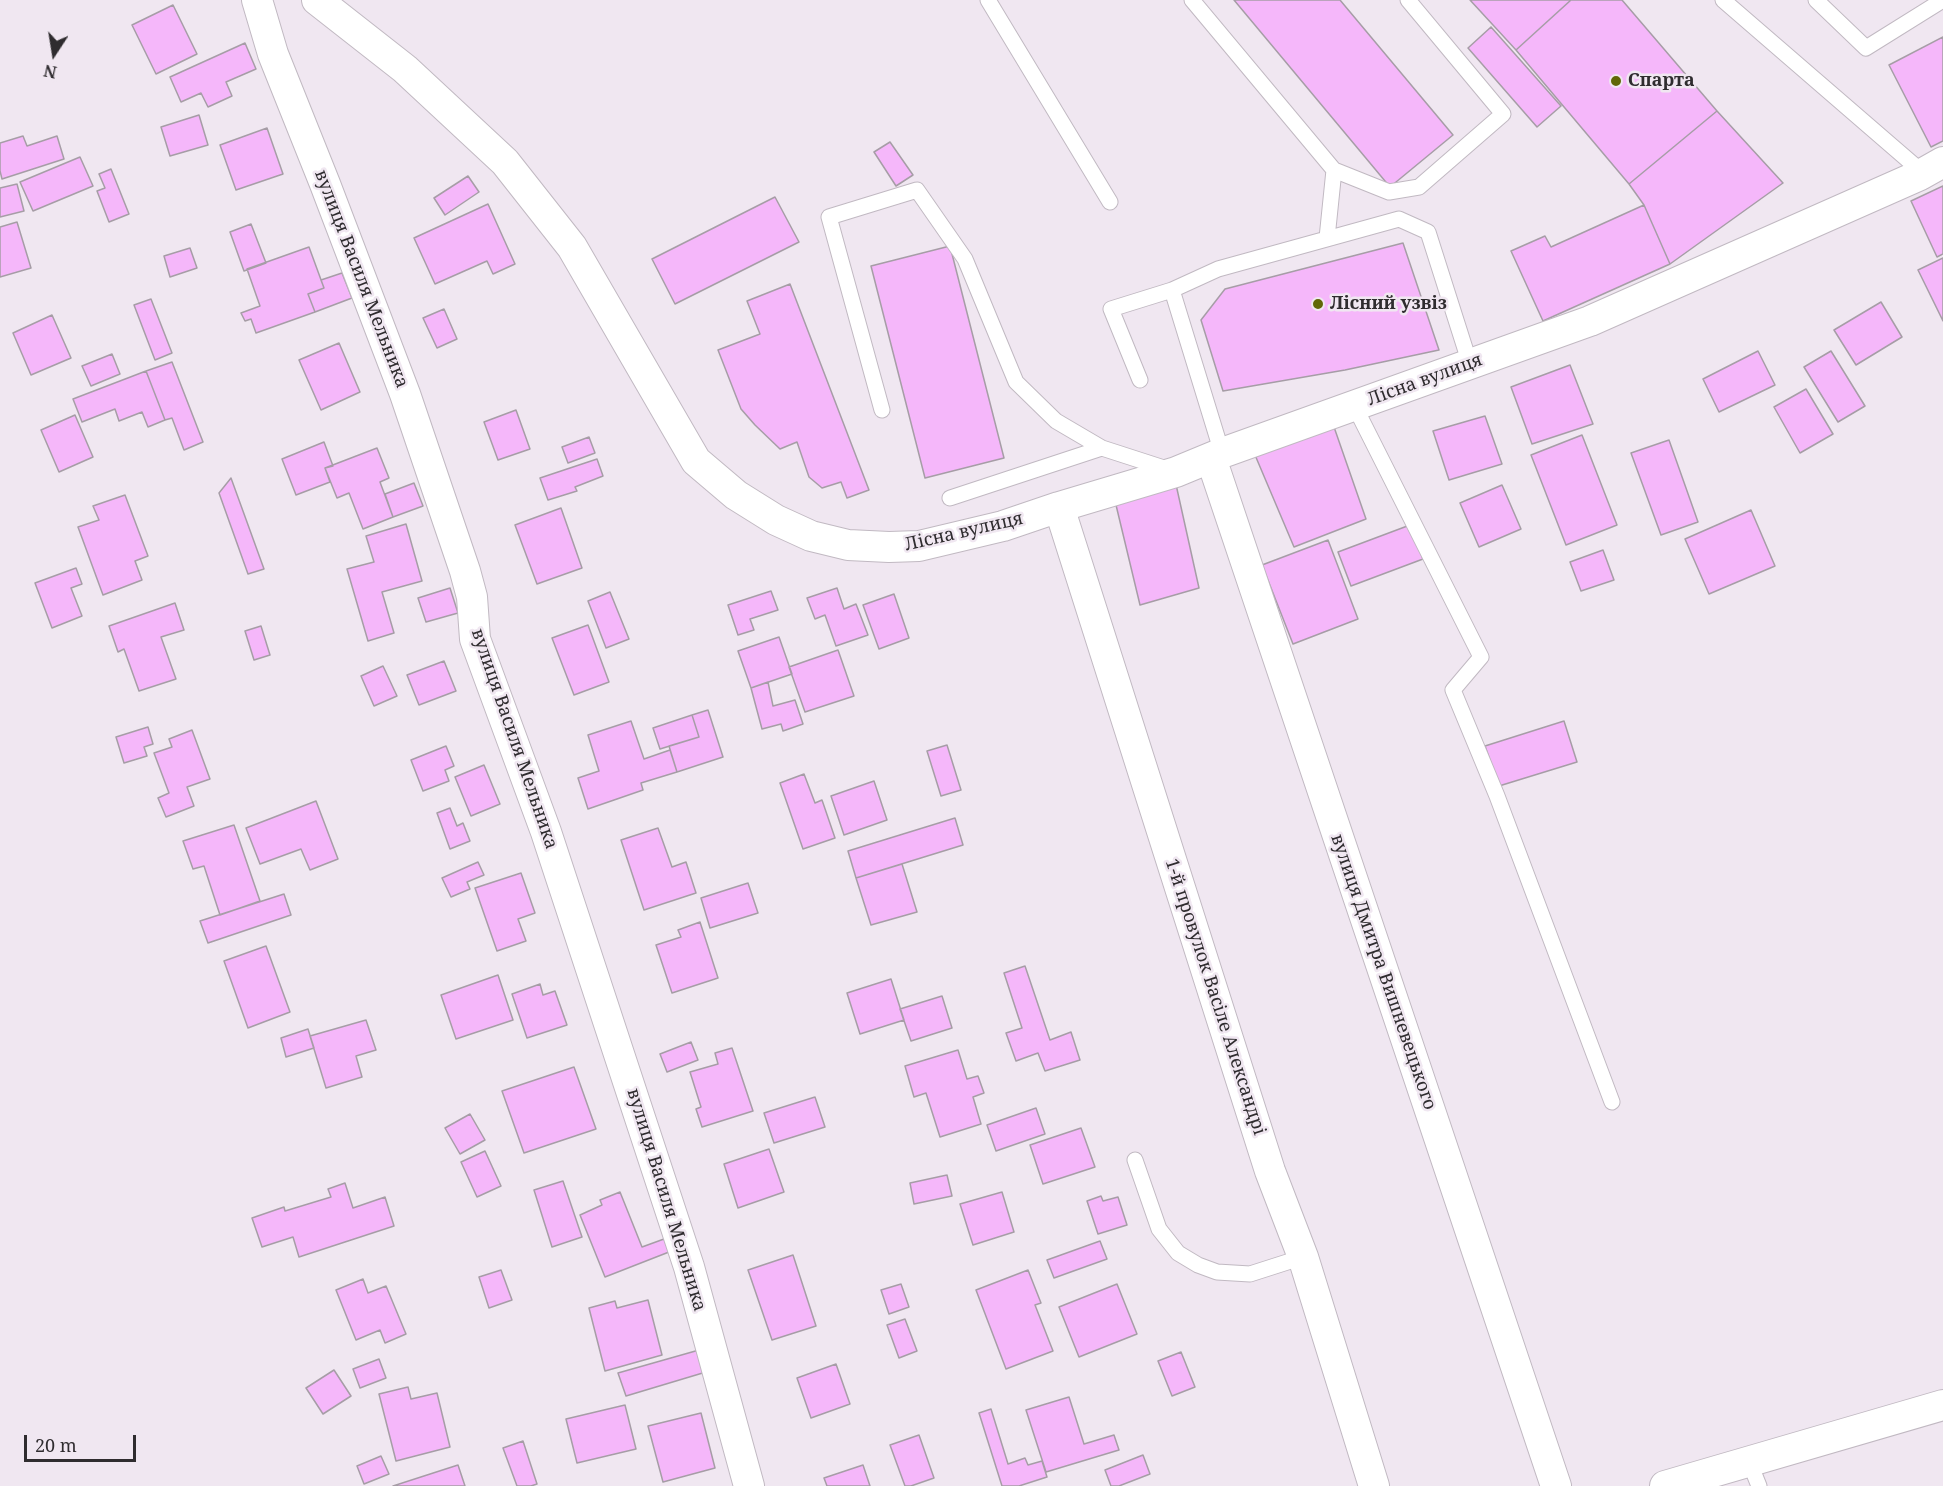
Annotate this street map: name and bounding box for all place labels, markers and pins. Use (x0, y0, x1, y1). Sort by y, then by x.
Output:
place label: Спарта (1628, 70, 1695, 92)
marker: Спарта (1609, 74, 1623, 88)
place label: Лісний узвіз (1330, 293, 1447, 315)
marker: Лісний узвіз (1311, 297, 1325, 311)

